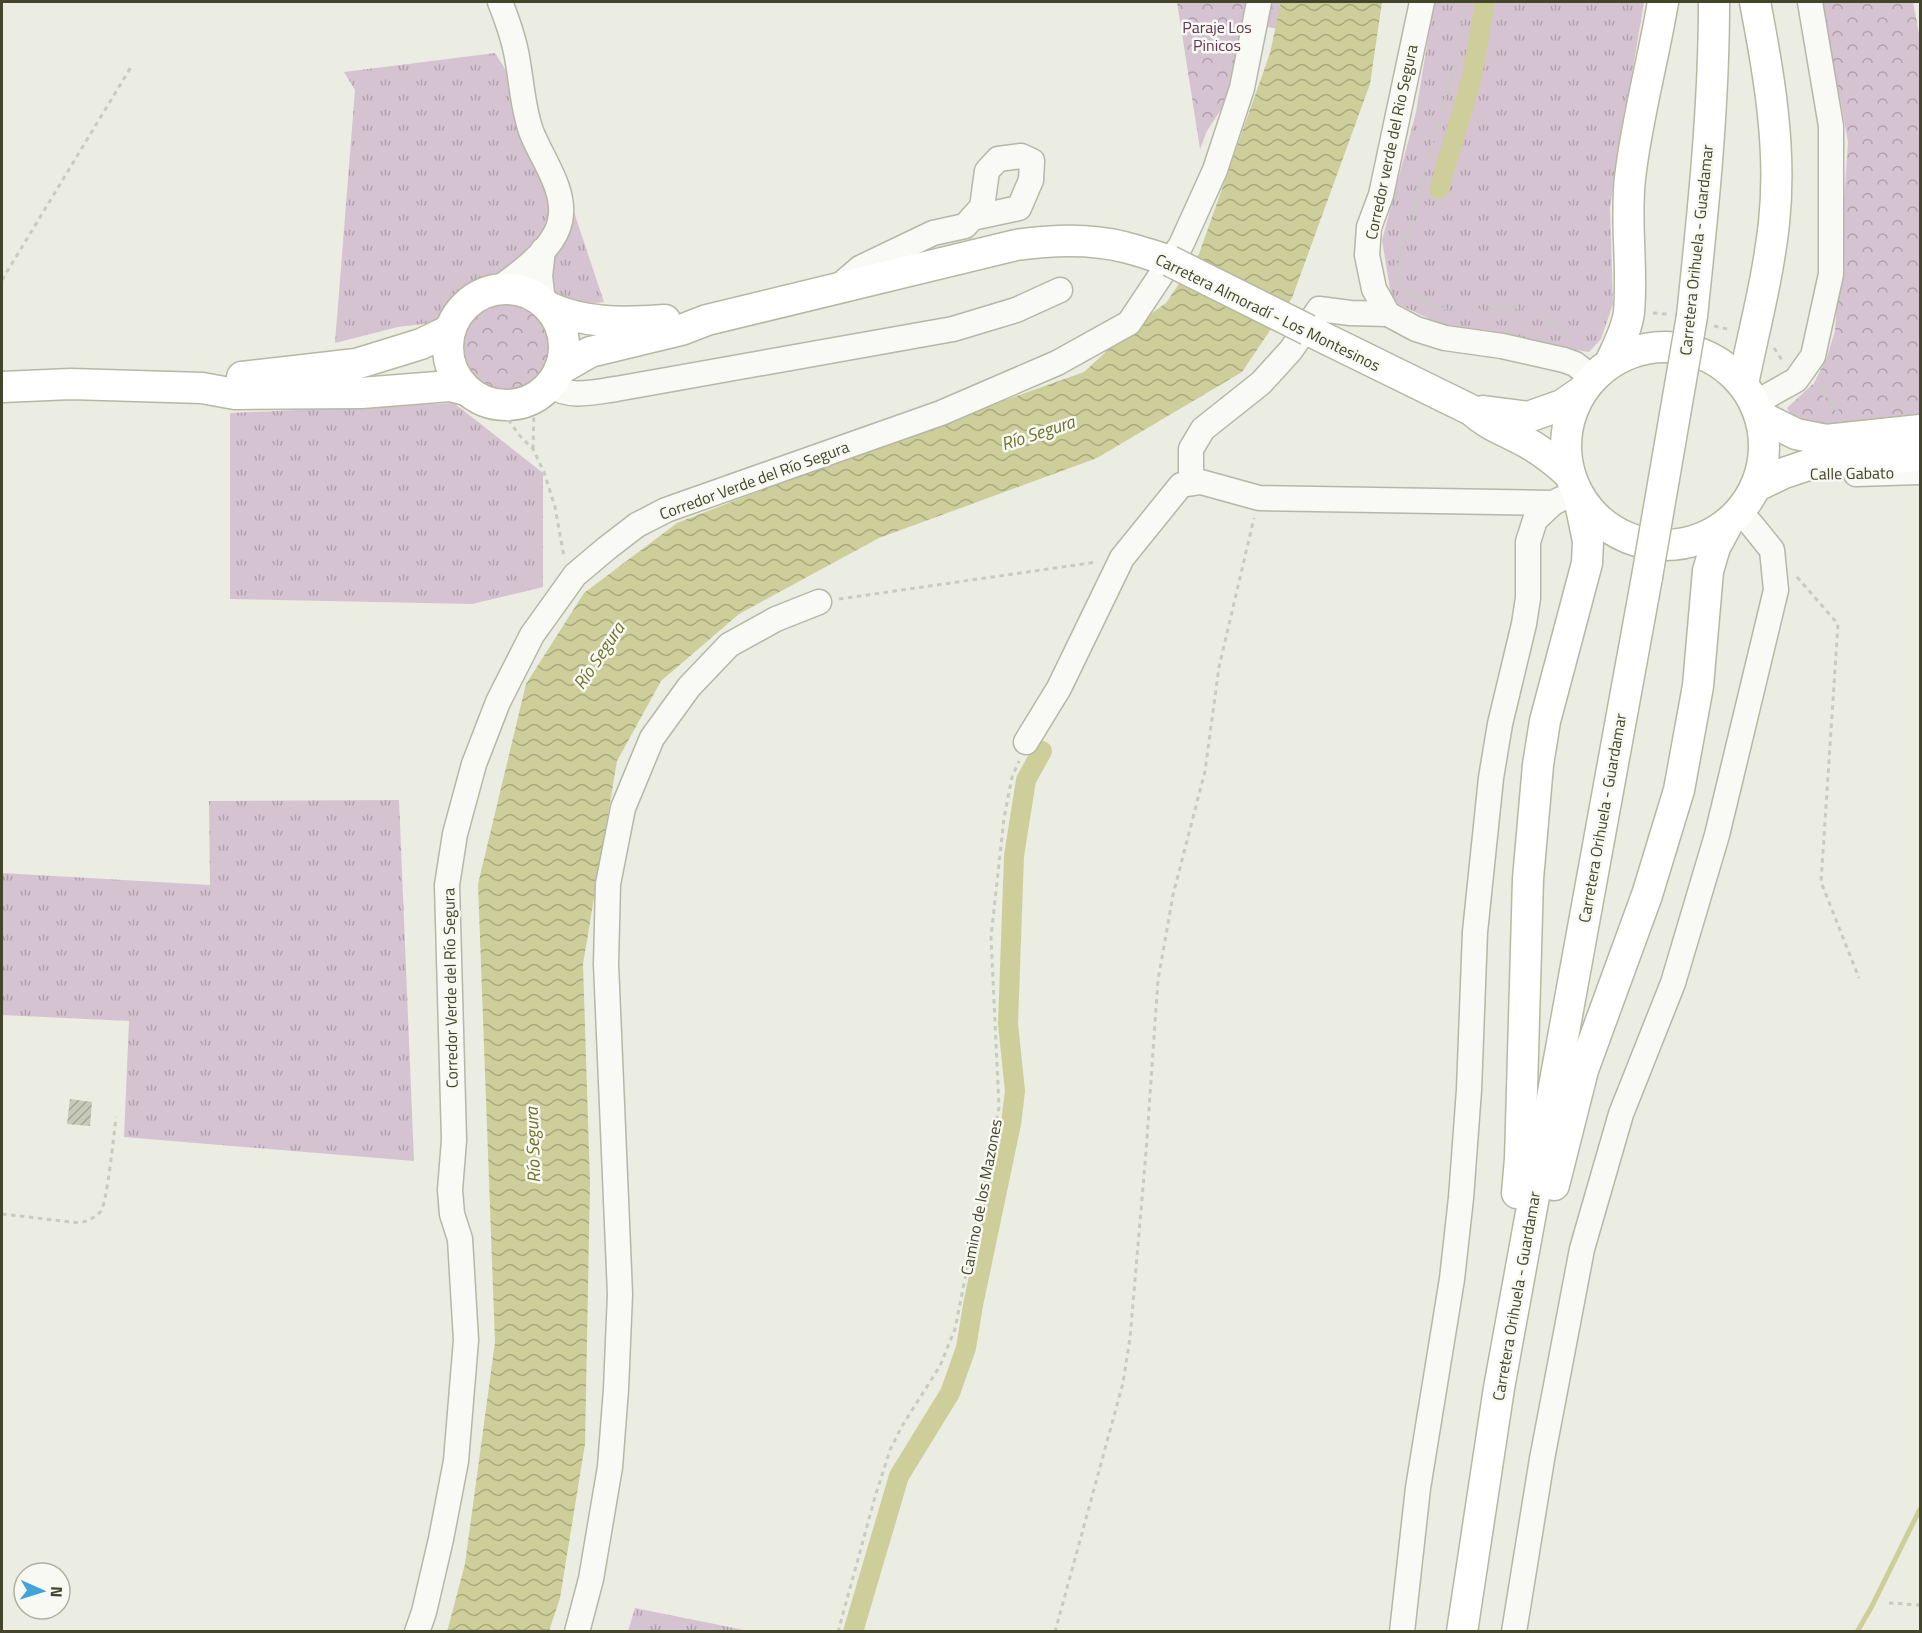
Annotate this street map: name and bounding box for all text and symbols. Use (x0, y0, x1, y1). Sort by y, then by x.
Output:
park label: Paraje Los Pinicos (1182, 15, 1252, 57)
street label: Corredor verde del Rio Segura (1359, 42, 1423, 242)
street label: Carretera Orihuela - Guardamar (1673, 143, 1719, 357)
street label: Carretera Almoradí - Los Montesinos (1151, 247, 1385, 377)
water label: Río Segura (998, 408, 1079, 457)
street label: Corredor Verde del Río Segura (656, 434, 852, 526)
street label: Calle Gabato (1810, 460, 1894, 486)
water label: Río Segura (566, 616, 632, 695)
street label: Carretera Orihuela - Guardamar (1572, 711, 1632, 925)
street label: Corredor Verde del Río Segura (436, 888, 464, 1088)
water label: Río Segura (518, 1106, 547, 1183)
street label: Camino de los Mazones (954, 1117, 1008, 1277)
street label: Carretera Orihuela - Guardamar (1486, 1189, 1546, 1403)
north arrow (12, 1561, 72, 1621)
text: N (45, 1586, 69, 1598)

